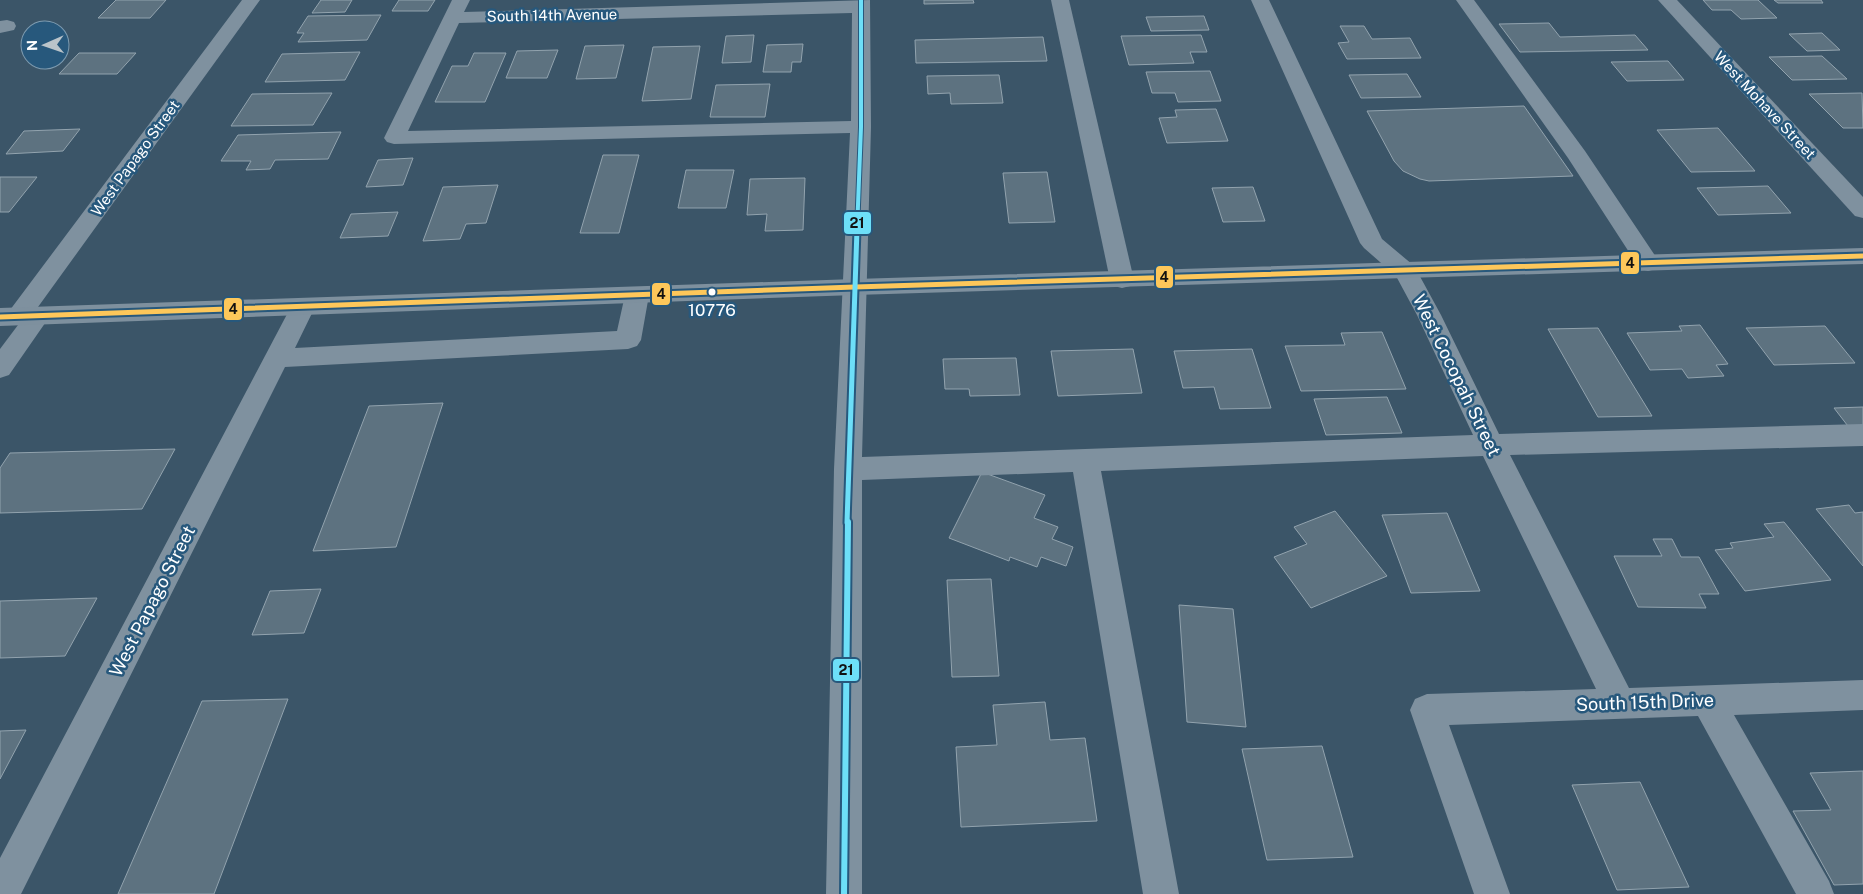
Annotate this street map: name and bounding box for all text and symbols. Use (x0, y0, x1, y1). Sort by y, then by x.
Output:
street label: South 14th Avenue (487, 5, 617, 25)
north arrow (20, 20, 70, 70)
text: N (24, 40, 40, 51)
street label: West Mohave Street (1711, 48, 1819, 162)
street label: West Papago Street (87, 97, 183, 219)
line badge: 21 (843, 211, 872, 235)
text: 21 (850, 215, 864, 231)
line badge: 4 (1620, 251, 1640, 275)
text: 4 (1625, 255, 1635, 271)
line badge: 4 (1155, 265, 1174, 289)
text: 4 (1159, 269, 1169, 285)
line badge: 4 (651, 282, 671, 306)
text: 4 (656, 286, 666, 302)
marker: 10776 (707, 287, 717, 297)
street label: West Cocopah Street (1409, 291, 1505, 459)
line badge: 4 (223, 297, 243, 321)
place label: 10776 (688, 300, 736, 320)
text: 4 (228, 301, 238, 317)
street label: West Papago Street (105, 522, 199, 680)
line badge: 21 (832, 658, 860, 682)
text: 21 (839, 662, 853, 678)
street label: South 15th Drive (1576, 689, 1714, 715)

